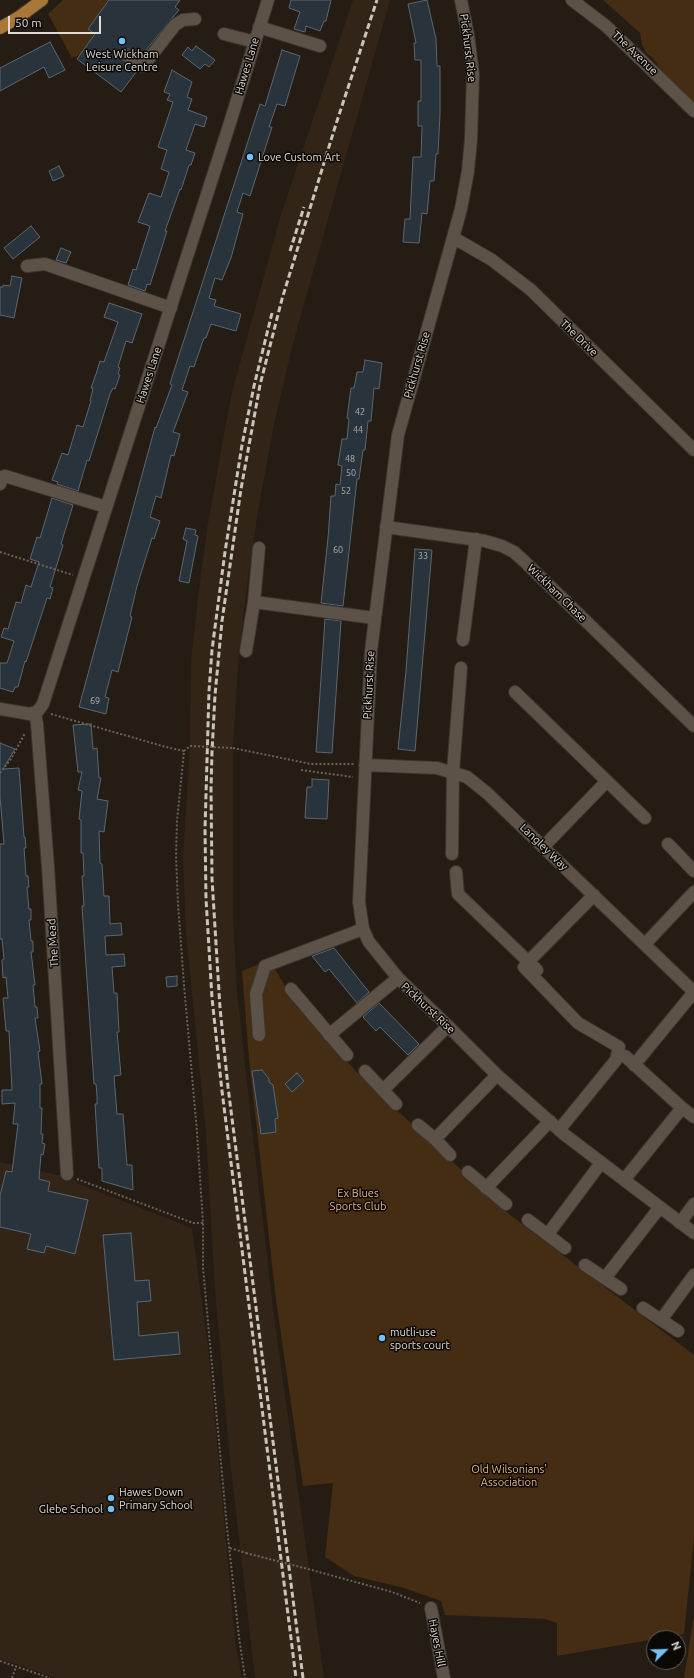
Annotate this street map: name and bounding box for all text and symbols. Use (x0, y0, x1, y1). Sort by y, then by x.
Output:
scale bar (10, 8, 103, 34)
street label: Pickhurst Rise (457, 13, 479, 83)
text: 50 m (15, 16, 42, 29)
street label: The Avenue (610, 28, 660, 78)
marker: West Wickham Leisure Centre (117, 36, 127, 46)
street label: Hawes Lane (232, 36, 262, 96)
place label: West Wickham Leisure Centre (86, 47, 158, 73)
place label: Love Custom Art (258, 150, 340, 164)
marker: Love Custom Art (245, 152, 255, 162)
street label: The Drive (558, 317, 600, 359)
street label: Pickhurst Rise (401, 330, 433, 400)
street label: Hawes Lane (134, 345, 164, 405)
house number: 42 (355, 407, 365, 417)
house number: 44 (353, 425, 363, 435)
house number: 48 (345, 454, 355, 464)
house number: 50 (346, 468, 356, 478)
house number: 52 (341, 486, 351, 496)
house number: 60 (333, 545, 343, 555)
house number: 33 (418, 551, 428, 561)
street label: Wickham Chase (525, 561, 589, 625)
street label: Pickhurst Rise (361, 650, 377, 720)
house number: 69 (90, 696, 100, 706)
street label: Langley Way (517, 821, 571, 873)
street label: The Mead (45, 918, 61, 968)
street label: Pickhurst Rise (398, 980, 458, 1036)
park label: Ex Blues Sports Club (330, 1186, 386, 1212)
place label: mutli-use sports court (390, 1325, 450, 1351)
marker: mutli-use sports court (377, 1333, 387, 1343)
park label: Old Wilsonians' Association (471, 1462, 547, 1488)
place label: Hawes Down Primary School (119, 1485, 193, 1511)
marker: Hawes Down Primary School (106, 1493, 116, 1503)
place label: Glebe School (39, 1502, 103, 1516)
marker: Glebe School (106, 1504, 116, 1514)
street label: Hayes Hill (426, 1618, 448, 1668)
north arrow (646, 1630, 686, 1670)
text: N (669, 1640, 683, 1652)

